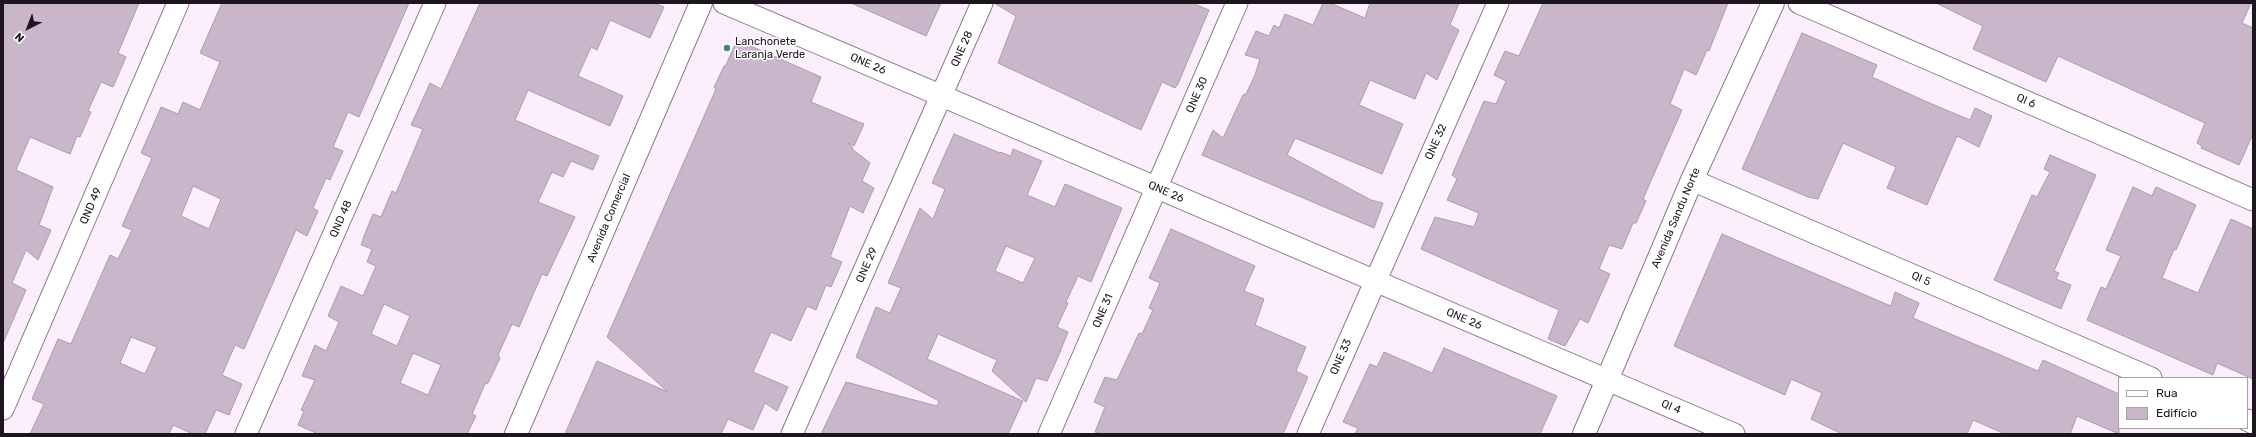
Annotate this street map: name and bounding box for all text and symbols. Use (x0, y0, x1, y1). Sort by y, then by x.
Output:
north arrow (8, 8, 48, 48)
street label: QNE 28 (948, 29, 976, 69)
text: N (12, 30, 27, 45)
place label: Lanchonete Laranja Verde (735, 35, 805, 61)
marker: Lanchonete Laranja Verde (722, 43, 732, 53)
street label: QNE 26 (848, 51, 888, 77)
street label: QNE 30 (1183, 75, 1211, 115)
street label: QI 6 (2014, 91, 2038, 111)
street label: QNE 32 (1422, 122, 1450, 162)
street label: Avenida Sandu Norte (1649, 166, 1703, 270)
street label: Avenida Comercial (584, 172, 634, 264)
street label: QNE 26 (1146, 179, 1186, 205)
street label: QND 49 (77, 186, 105, 226)
street label: QND 48 (327, 198, 355, 240)
street label: QNE 29 (853, 245, 881, 285)
street label: QI 5 (1909, 269, 1933, 289)
street label: QNE 31 (1090, 292, 1116, 330)
street label: QNE 26 (1444, 306, 1484, 332)
street label: QNE 33 (1327, 337, 1355, 377)
legend (2118, 377, 2248, 429)
text: Rua (2156, 386, 2178, 400)
street label: QI 4 (1659, 397, 1683, 417)
text: Edifício (2156, 406, 2197, 420)

